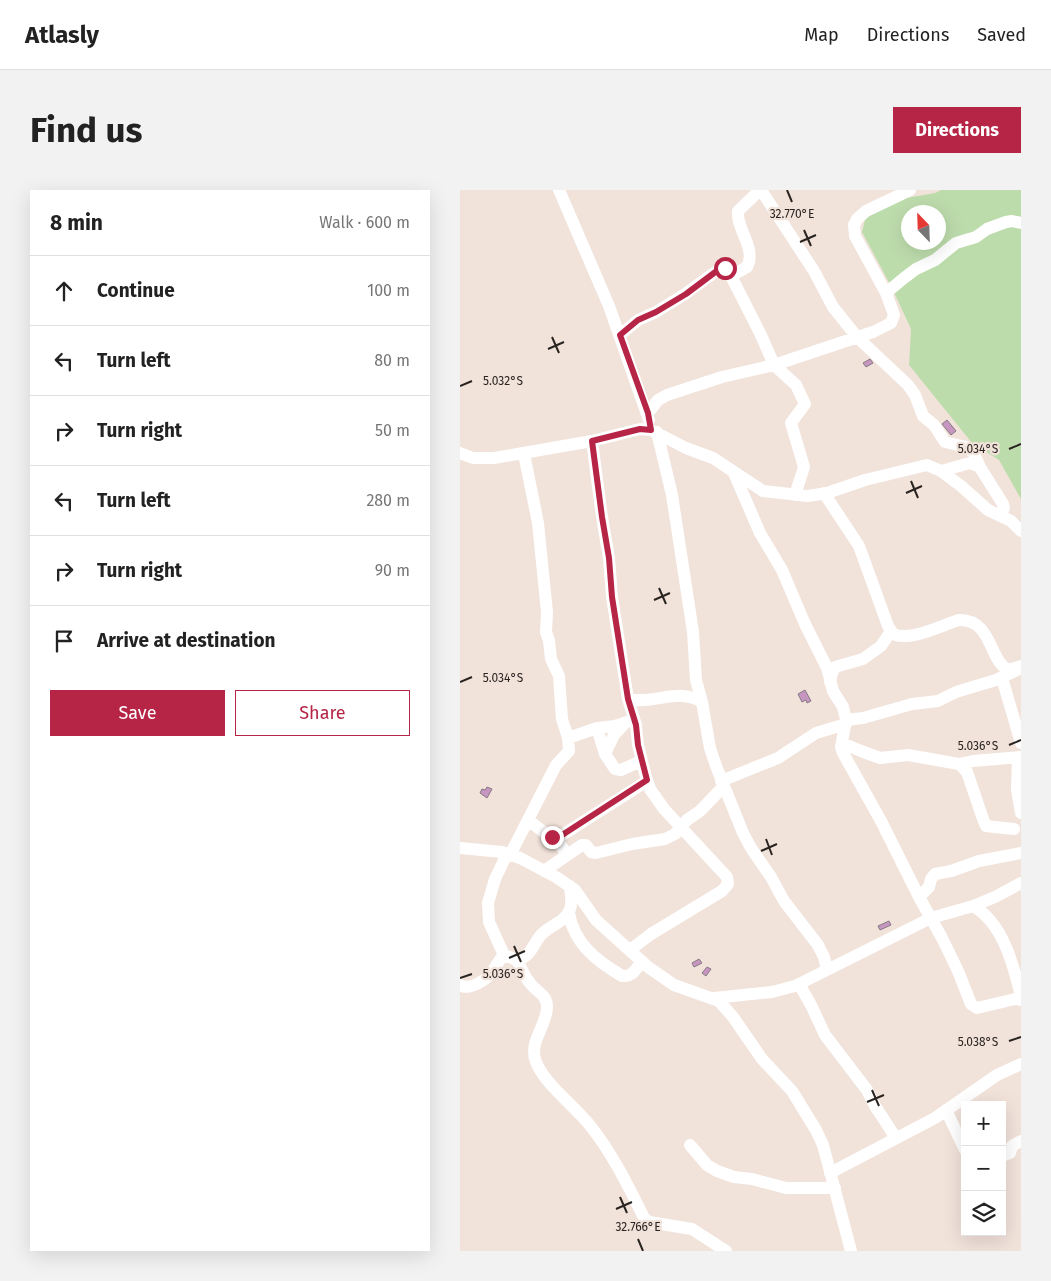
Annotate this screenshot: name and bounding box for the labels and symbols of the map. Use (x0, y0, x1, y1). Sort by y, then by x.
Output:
north arrow (901, 205, 946, 250)
text: 32.770°E (770, 207, 814, 221)
route start (714, 257, 737, 280)
text: 5.032°S (483, 374, 523, 388)
text: 5.034°S (958, 442, 999, 456)
text: 5.034°S (483, 671, 524, 685)
text: 5.036°S (958, 739, 999, 753)
route end (541, 826, 564, 849)
text: 5.036°S (483, 967, 524, 981)
text: 5.038°S (958, 1035, 999, 1049)
text: 32.766°E (615, 1220, 661, 1234)

